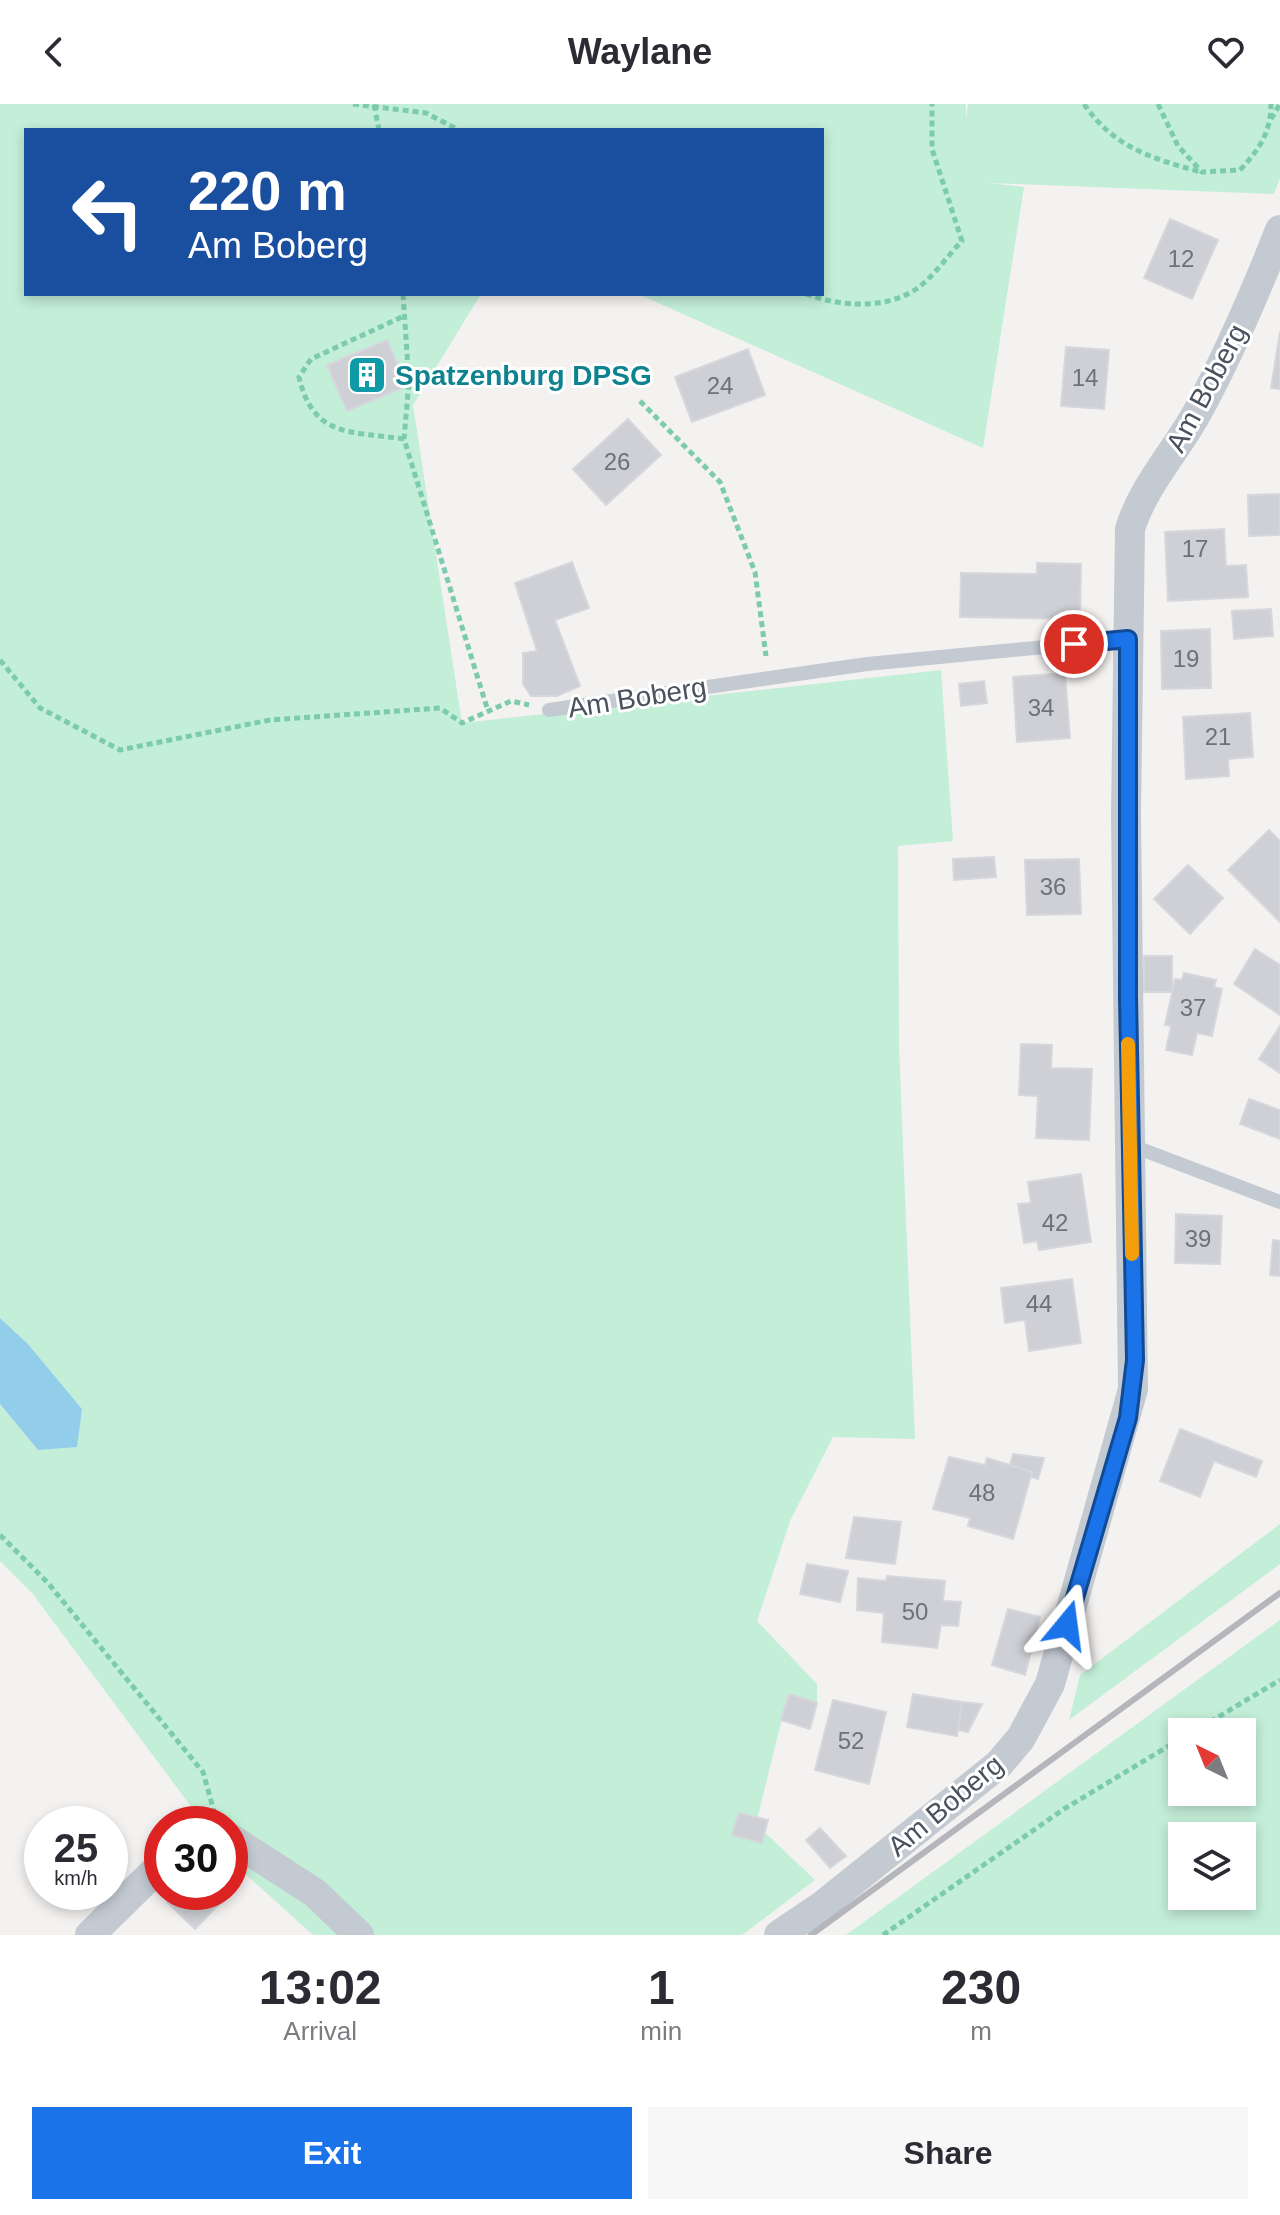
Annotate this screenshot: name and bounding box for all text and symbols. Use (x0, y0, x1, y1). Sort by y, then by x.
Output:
icon: back (32, 30, 76, 74)
icon: heart (1204, 30, 1248, 74)
text: Waylane (568, 31, 712, 72)
text: 220 m (188, 159, 347, 222)
icon: left (56, 160, 160, 264)
text: Am Boberg (188, 225, 368, 266)
house number: 12 (1168, 245, 1194, 272)
street label: Am Boberg (1160, 319, 1253, 457)
building icon: Spatzenburg DPSG (346, 354, 388, 396)
place label: Spatzenburg DPSG (395, 360, 652, 391)
house number: 14 (1072, 364, 1098, 391)
house number: 24 (707, 372, 733, 399)
house number: 26 (604, 448, 630, 475)
house number: 17 (1182, 535, 1208, 562)
pin (1040, 610, 1108, 678)
icon: arrive (1052, 622, 1096, 666)
house number: 19 (1173, 645, 1199, 672)
street label: Am Boberg (565, 671, 709, 724)
house number: 34 (1028, 694, 1054, 721)
house number: 21 (1205, 723, 1231, 750)
house number: 36 (1040, 873, 1066, 900)
house number: 37 (1180, 994, 1206, 1021)
house number: 42 (1042, 1209, 1068, 1236)
house number: 39 (1185, 1225, 1211, 1252)
house number: 44 (1026, 1290, 1052, 1317)
house number: 48 (969, 1479, 995, 1506)
position arrow (1025, 1583, 1109, 1667)
house number: 50 (902, 1598, 928, 1625)
north arrow (1168, 1718, 1256, 1806)
map controls (1168, 1718, 1256, 1910)
house number: 52 (838, 1727, 864, 1754)
street label: Am Boberg (882, 1748, 1009, 1862)
speed limit sign: 30 (144, 1806, 248, 1910)
button: layers (1168, 1822, 1256, 1910)
text: 25 (54, 1826, 98, 1870)
text: km/h (54, 1867, 98, 1889)
text: 13:02 (259, 1961, 382, 2014)
text: 1 (648, 1961, 675, 2014)
text: 230 (941, 1961, 1021, 2014)
text: Arrival (283, 2016, 357, 2046)
text: min (640, 2016, 682, 2046)
text: m (970, 2016, 992, 2046)
button: Exit (32, 2107, 632, 2199)
button: Share (648, 2107, 1248, 2199)

